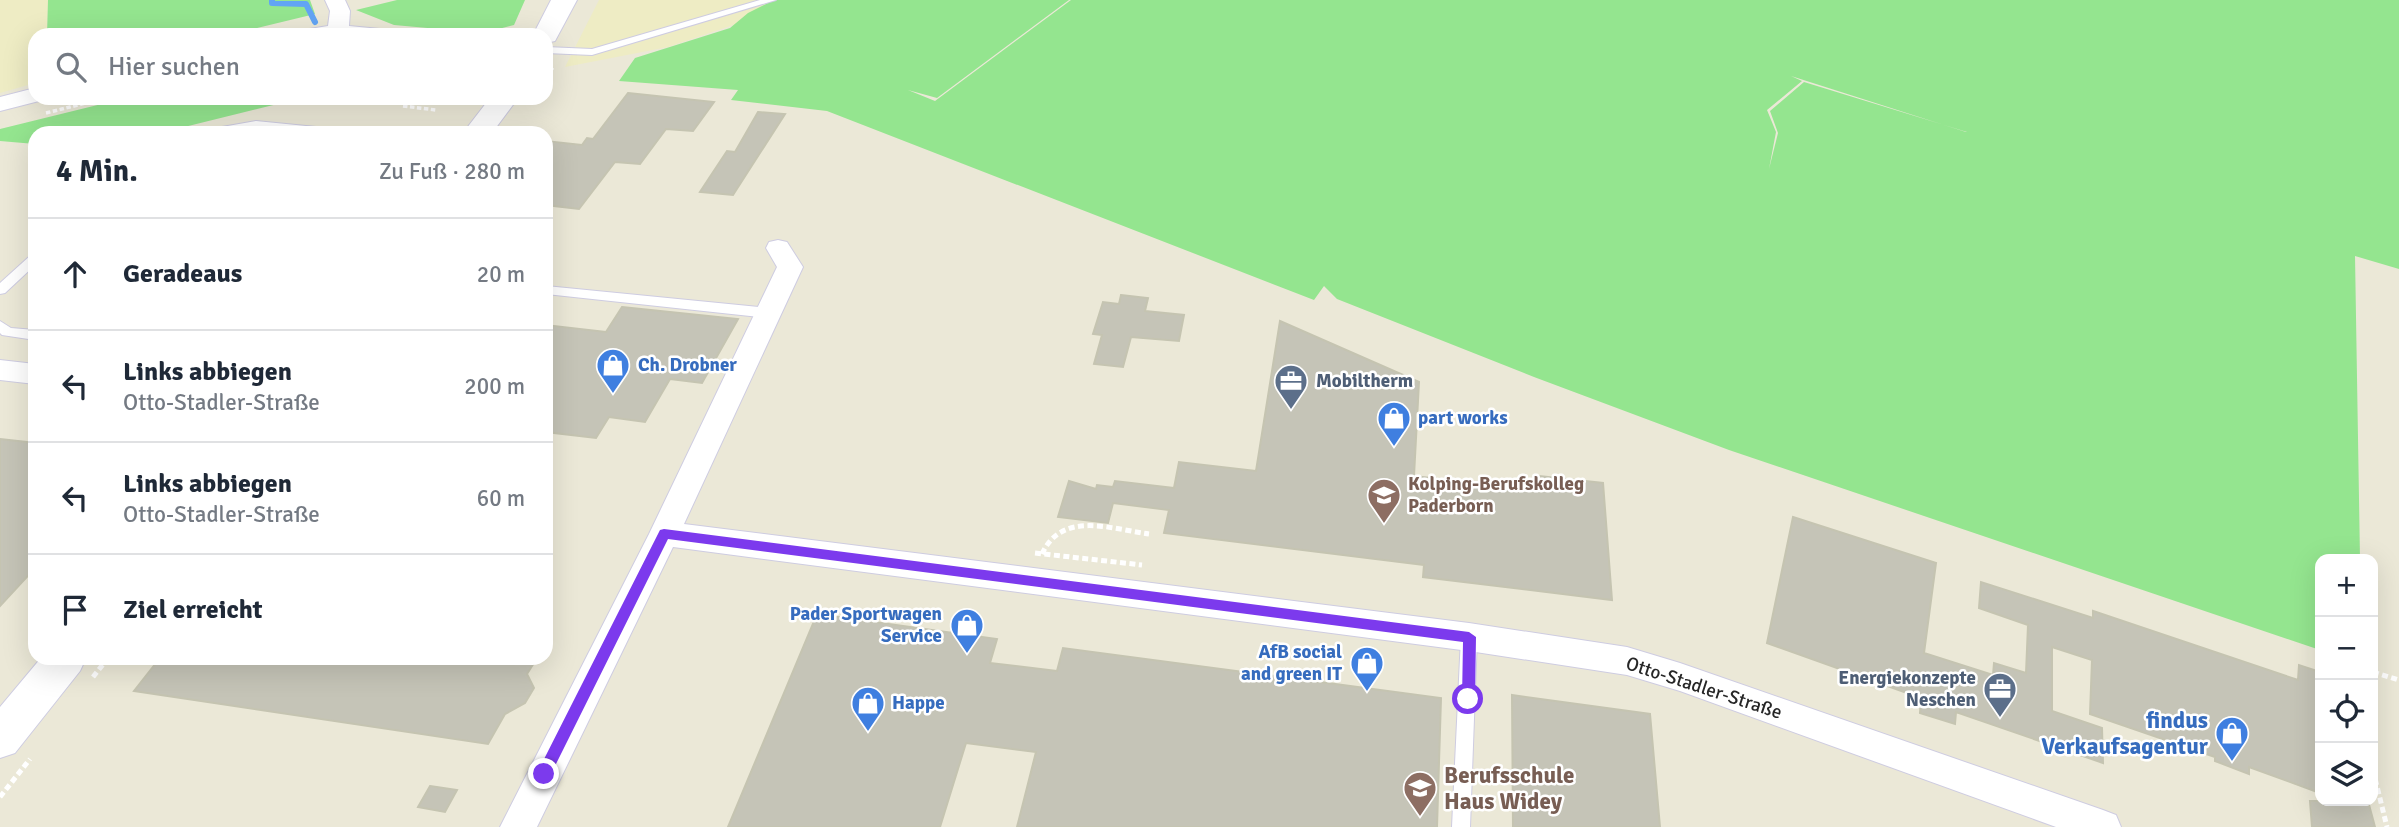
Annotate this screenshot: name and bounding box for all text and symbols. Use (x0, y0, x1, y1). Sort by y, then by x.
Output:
search box (28, 28, 553, 105)
icon: search (52, 48, 90, 86)
text: Hier suchen (108, 51, 240, 83)
text: 4 Min. (56, 153, 138, 190)
text: Zu Fuß · 280 m (379, 157, 525, 186)
icon: ahead (56, 255, 94, 293)
text: Geradeaus (123, 258, 242, 290)
text: 20 m (477, 260, 525, 289)
shop icon: Ch. Drobner (594, 346, 632, 395)
place label: Ch. Drobner (638, 353, 737, 377)
text: Links abbiegen (123, 356, 292, 388)
office icon: Mobiltherm (1272, 362, 1310, 411)
icon: left (56, 367, 94, 405)
place label: Mobiltherm (1316, 369, 1413, 393)
text: 200 m (464, 372, 525, 401)
text: Otto-Stadler-Straße (123, 388, 320, 417)
shop icon: part works (1375, 399, 1413, 448)
place label: part works (1418, 406, 1508, 430)
text: Links abbiegen (123, 468, 292, 500)
place label: Kolping-Berufskolleg Paderborn (1408, 472, 1584, 518)
school or university icon: Kolping-Berufskolleg Paderborn (1365, 476, 1403, 525)
icon: left (56, 479, 94, 517)
text: 60 m (477, 484, 525, 513)
text: Otto-Stadler-Straße (123, 500, 320, 529)
map controls (2315, 554, 2378, 806)
button: + (2315, 554, 2378, 617)
icon: arrive (56, 591, 94, 629)
text: Ziel erreicht (123, 594, 263, 626)
place label: Pader Sportwagen Service (790, 602, 942, 648)
shop icon: Pader Sportwagen Service (948, 606, 986, 655)
button: − (2315, 617, 2378, 680)
place label: AfB social and green IT (1241, 640, 1342, 686)
shop icon: AfB social and green IT (1348, 644, 1386, 693)
street label: Otto-Stadler-Straße (1623, 651, 1785, 725)
place label: Energiekonzepte Neschen (1838, 666, 1976, 712)
office icon: Energiekonzepte Neschen (1981, 670, 2019, 719)
button: locate (2315, 680, 2378, 743)
route start (1452, 683, 1483, 714)
shop icon: Happe (849, 684, 887, 733)
place label: Happe (892, 691, 945, 715)
place label: findus Verkaufsagentur (2041, 706, 2209, 761)
shop icon: findus Verkaufsagentur (2213, 714, 2251, 763)
button: layers (2315, 743, 2378, 806)
route end (528, 758, 559, 789)
place label: Berufsschule Haus Widey (1444, 761, 1574, 816)
school or university icon: Berufsschule Haus Widey (1401, 769, 1439, 818)

